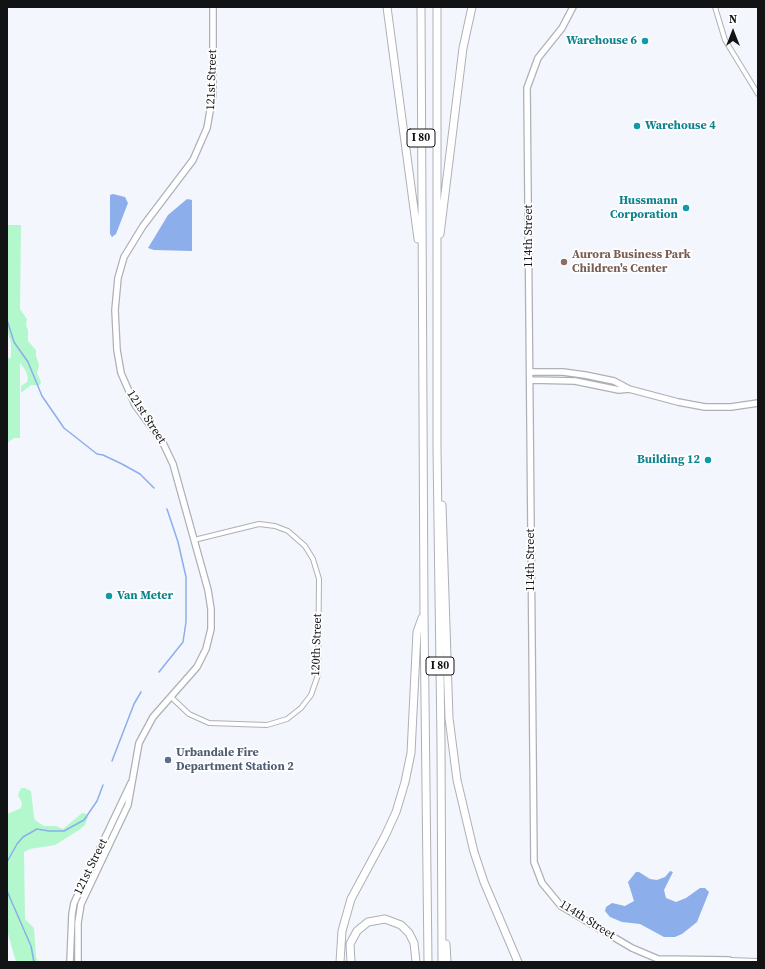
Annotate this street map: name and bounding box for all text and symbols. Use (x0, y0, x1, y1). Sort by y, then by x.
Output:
north arrow (713, 12, 753, 52)
text: N (729, 12, 737, 27)
place label: Warehouse 6 (566, 34, 637, 48)
marker: Warehouse 6 (640, 36, 650, 46)
street label: 121st Street (204, 49, 220, 111)
place label: Warehouse 4 (645, 119, 716, 133)
marker: Warehouse 4 (632, 121, 642, 131)
road number: I 80 (407, 129, 435, 147)
place label: Hussmann Corporation (610, 194, 678, 222)
marker: Hussmann Corporation (681, 203, 691, 213)
street label: 114th Street (522, 205, 536, 267)
place label: Aurora Business Park Children's Center (572, 248, 691, 276)
marker: Aurora Business Park Children's Center (559, 257, 569, 267)
street label: 121st Street (123, 388, 169, 446)
place label: Building 12 (637, 453, 700, 467)
marker: Building 12 (703, 455, 713, 465)
street label: 114th Street (524, 529, 538, 591)
place label: Van Meter (117, 589, 173, 603)
marker: Van Meter (104, 591, 114, 601)
street label: 120th Street (309, 613, 325, 677)
road number: I 80 (426, 657, 454, 675)
place label: Urbandale Fire Department Station 2 (176, 746, 294, 774)
marker: Urbandale Fire Department Station 2 (163, 755, 173, 765)
street label: 121st Street (71, 836, 111, 898)
street label: 114th Street (557, 897, 617, 943)

